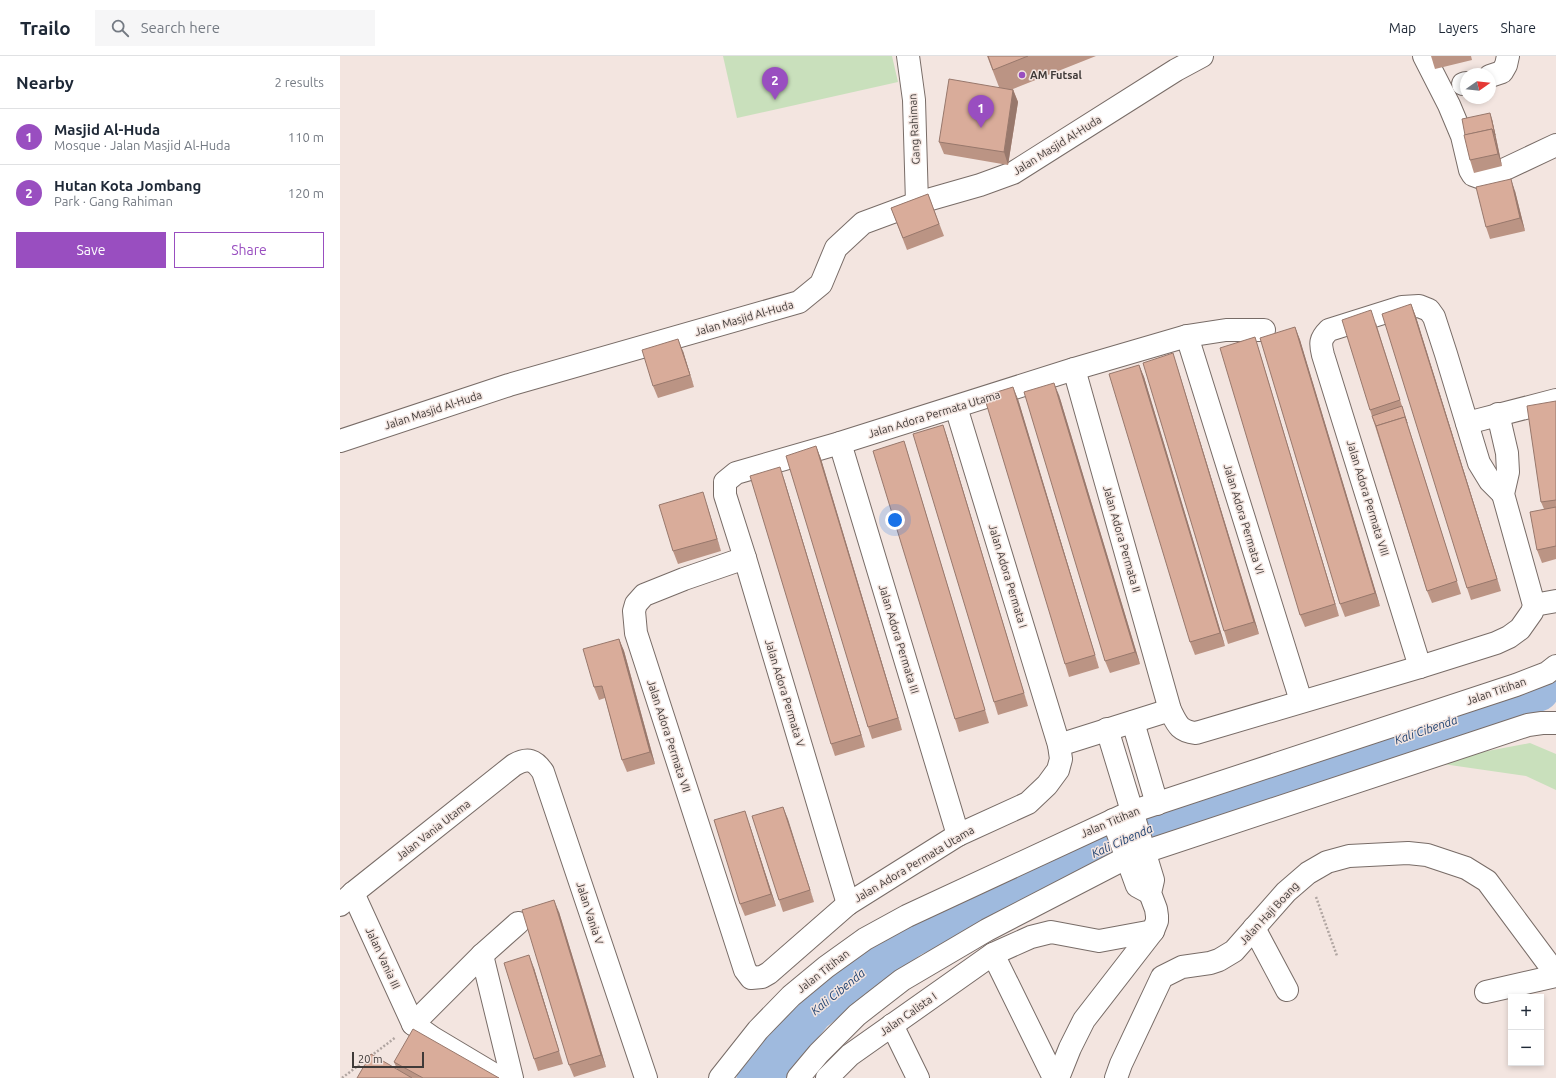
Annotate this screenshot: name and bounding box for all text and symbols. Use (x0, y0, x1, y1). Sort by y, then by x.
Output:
search box (95, 10, 375, 46)
text: Trailo (20, 17, 71, 39)
icon: search (109, 17, 131, 39)
text: Search here (141, 19, 220, 36)
text: Map (1389, 20, 1416, 36)
text: Layers (1438, 20, 1478, 36)
text: Share (1500, 20, 1536, 36)
pin: 2 (762, 67, 788, 100)
north arrow (1460, 68, 1496, 104)
place label: AM Futsal (1030, 69, 1082, 81)
marker: AM Futsal (1017, 70, 1027, 80)
text: Nearby (16, 73, 74, 92)
text: 2 results (274, 75, 324, 89)
street label: Gang Rahiman (906, 93, 922, 165)
pin: 1 (968, 95, 994, 128)
street label: Jalan Masjid Al-Huda (1011, 113, 1103, 177)
text: Masjid Al-Huda (54, 121, 160, 138)
text: 1 (25, 130, 33, 144)
text: 110 m (288, 130, 324, 144)
text: Mosque · Jalan Masjid Al-Huda (54, 138, 230, 152)
text: Hutan Kota Jombang (54, 177, 201, 194)
text: 2 (25, 186, 33, 200)
text: 120 m (288, 186, 324, 200)
text: Park · Gang Rahiman (54, 194, 173, 208)
button: Save (16, 232, 166, 268)
button: Share (174, 232, 324, 268)
street label: Jalan Masjid Al-Huda (693, 298, 795, 338)
street label: Jalan Adora Permata Utama (866, 388, 1002, 440)
street label: Jalan Masjid Al-Huda (383, 389, 483, 431)
street label: Jalan Adora Permata VIII (1345, 439, 1391, 557)
street label: Jalan Adora Permata VI (1221, 462, 1267, 576)
street label: Jalan Adora Permata II (1101, 484, 1143, 594)
your location (885, 510, 905, 530)
street label: Jalan Adora Permata I (987, 523, 1029, 629)
street label: Jalan Adora Permata III (877, 583, 921, 695)
street label: Jalan Adora Permata V (763, 638, 807, 748)
street label: Jalan Titihan (1464, 675, 1528, 707)
street label: Jalan Adora Permata VII (645, 678, 693, 794)
water label: Kali Cibenda (1393, 713, 1459, 746)
street label: Jalan Vania Utama (394, 797, 472, 863)
street label: Jalan Titihan (1079, 804, 1141, 840)
water label: Kali Cibenda (1089, 821, 1155, 860)
street label: Jalan Adora Permata Utama (852, 823, 976, 905)
street label: Jalan Haji Boang (1237, 879, 1301, 947)
street label: Jalan Vania V (574, 880, 606, 946)
street label: Jalan Vania III (364, 925, 402, 991)
street label: Jalan Titihan (795, 947, 851, 995)
water label: Kali Cibenda (808, 966, 868, 1017)
street label: Jalan Calista I (877, 990, 939, 1038)
map controls (1508, 994, 1544, 1066)
button: + (1508, 994, 1544, 1030)
button: − (1508, 1030, 1544, 1066)
scale bar (352, 1050, 424, 1069)
text: 20 m (358, 1053, 382, 1065)

